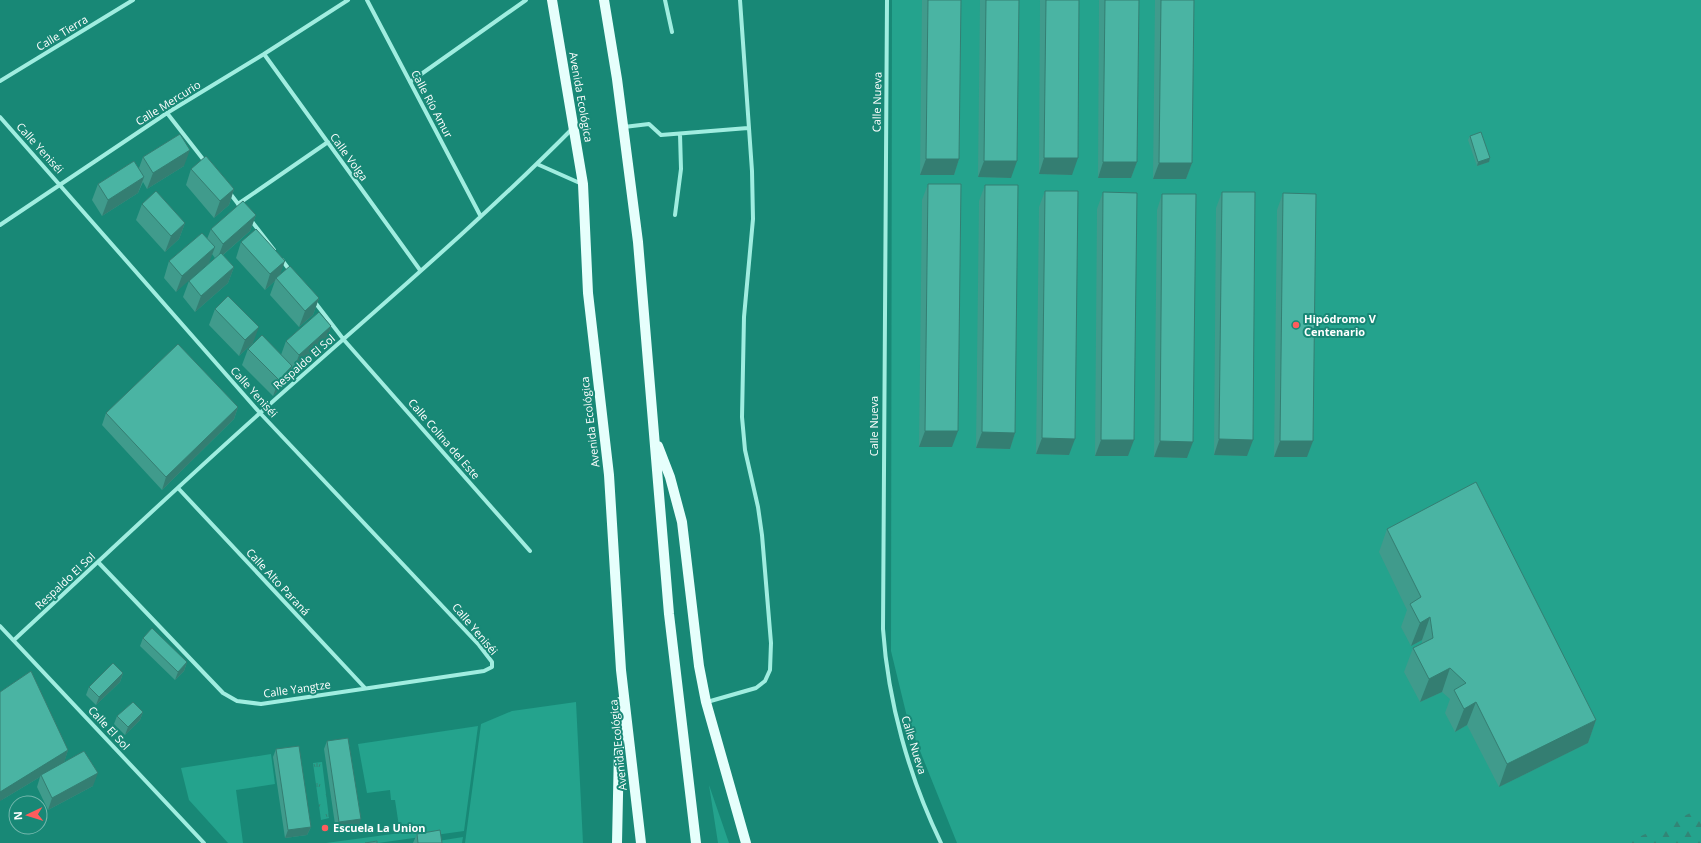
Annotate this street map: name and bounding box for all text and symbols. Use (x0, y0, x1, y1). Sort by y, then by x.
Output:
street label: Calle Tierra (33, 11, 90, 54)
street label: Avenida Ecológica (566, 51, 597, 143)
street label: Calle Río Amur (408, 67, 457, 141)
street label: Calle Nueva (868, 72, 885, 132)
street label: Calle Mercurio (132, 76, 203, 129)
street label: Calle Yeniséi (13, 119, 67, 176)
street label: Calle Volga (327, 130, 372, 184)
place label: Hipódromo V Centenario (1304, 311, 1377, 339)
marker: Hipódromo V Centenario (1291, 320, 1301, 330)
street label: Respaldo El Sol (270, 331, 338, 393)
street label: Calle Yeniséi (227, 363, 281, 420)
street label: Avenida Ecológica (576, 376, 603, 468)
street label: Calle Colina del Este (405, 395, 484, 482)
street label: Calle Nueva (866, 396, 881, 456)
street label: Calle Alto Paraná (243, 545, 314, 619)
street label: Respaldo El Sol (31, 549, 98, 612)
street label: Calle Yeniséi (449, 599, 502, 658)
street label: Calle Yangtze (262, 676, 332, 701)
street label: Avenida Ecológica (605, 699, 630, 791)
street label: Calle El Sol (85, 703, 134, 753)
street label: Calle Nueva (898, 714, 930, 776)
north arrow (8, 795, 48, 835)
text: N (10, 811, 25, 821)
place label: Escuela La Union (333, 820, 426, 835)
marker: Escuela La Union (320, 823, 330, 833)

